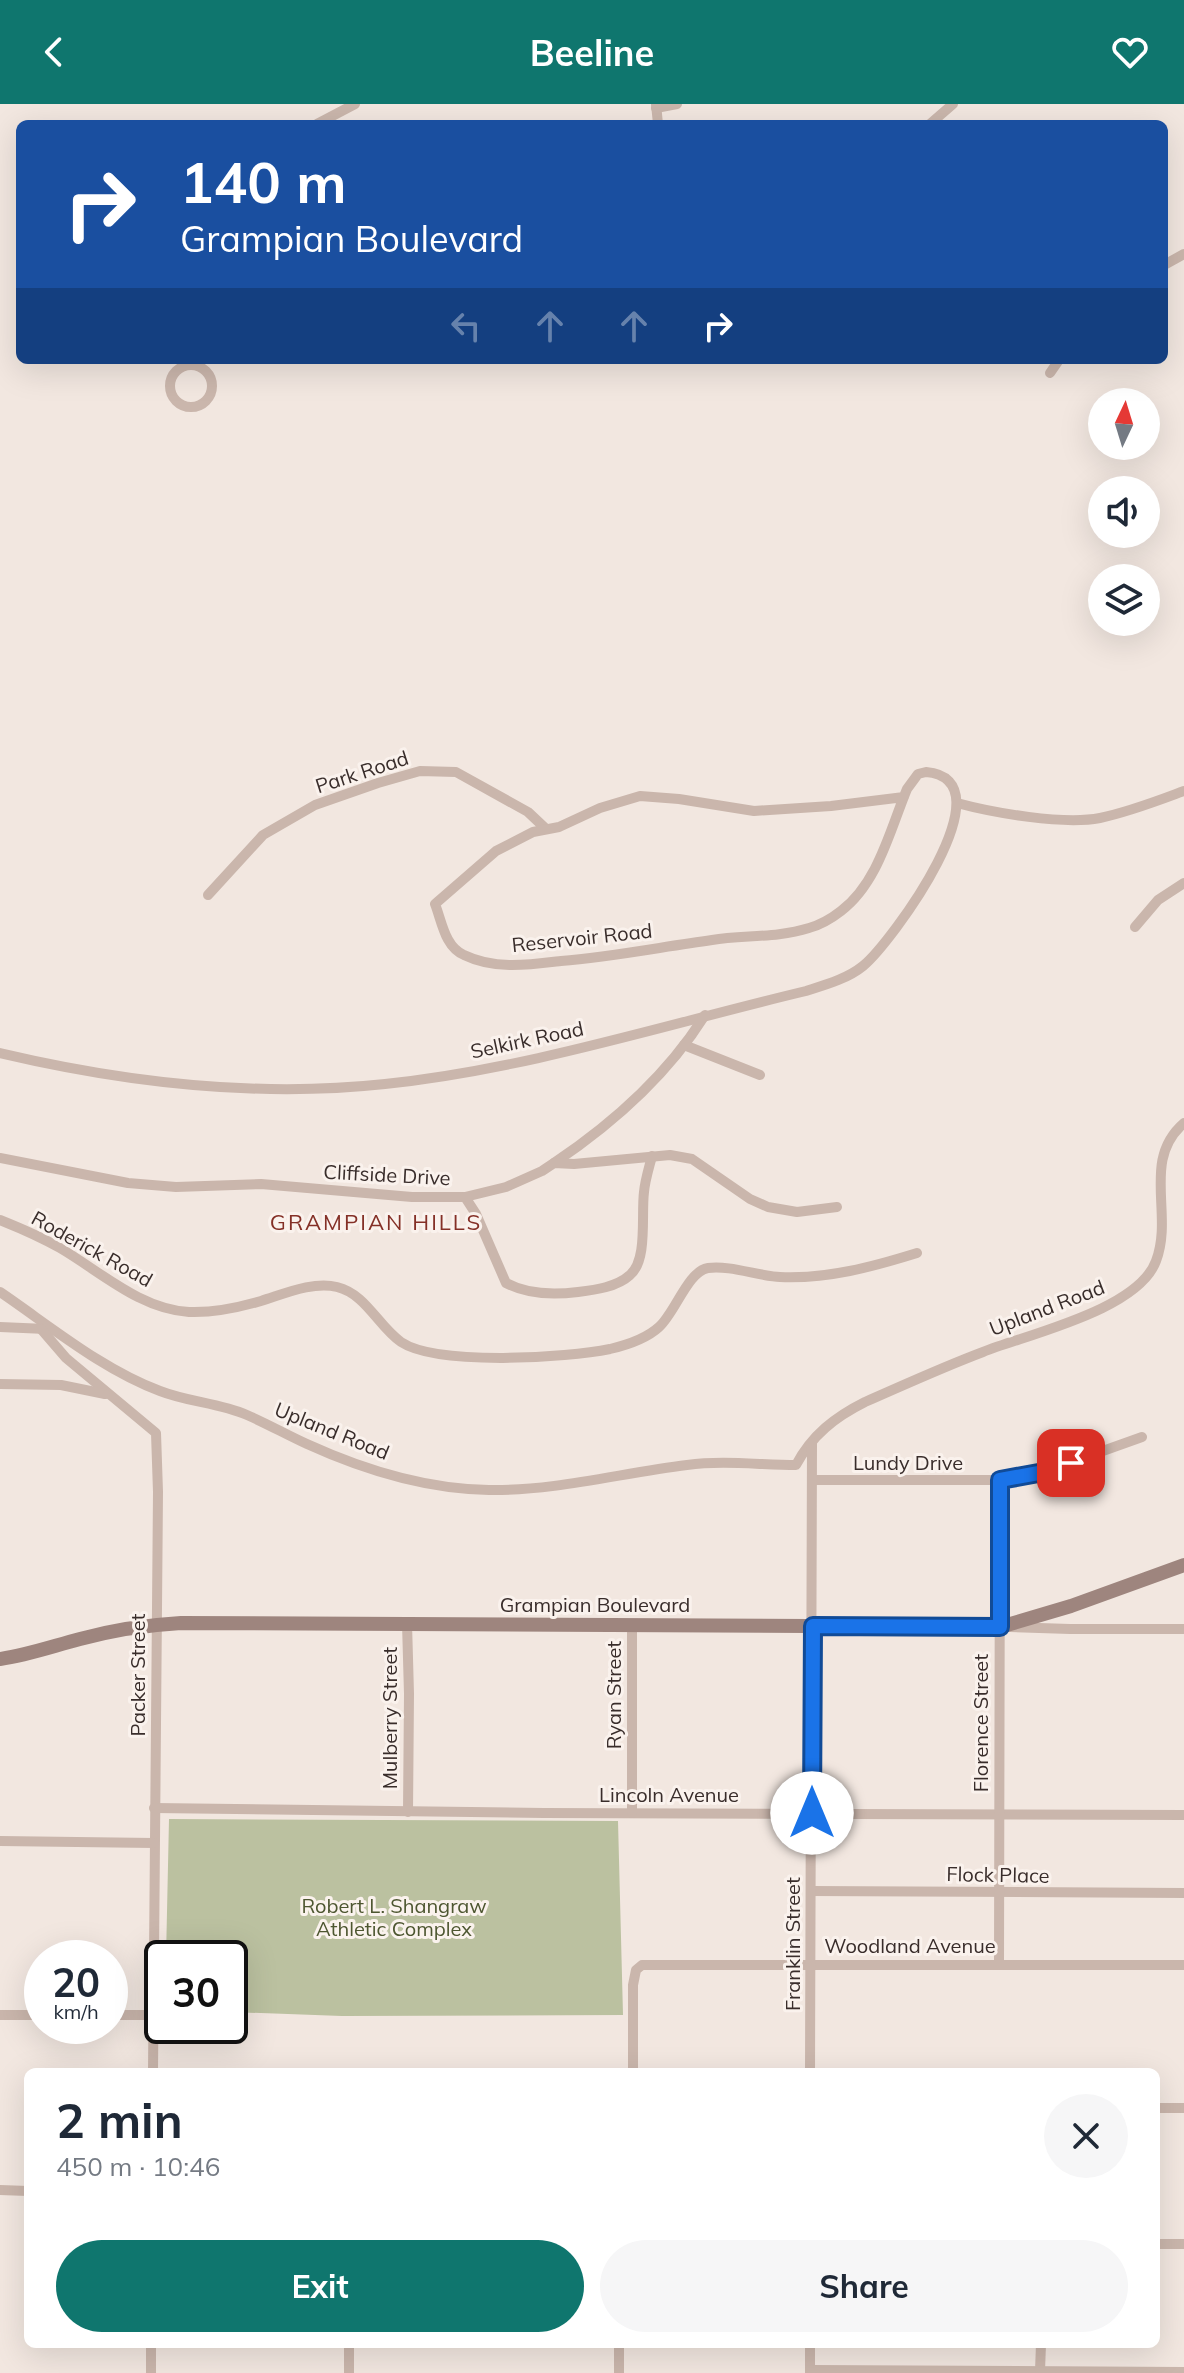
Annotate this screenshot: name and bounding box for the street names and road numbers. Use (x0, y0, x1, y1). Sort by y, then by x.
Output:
street label: Park Road (312, 745, 412, 798)
street label: Reservoir Road (510, 918, 654, 957)
street label: Selkirk Road (468, 1015, 586, 1064)
street label: Cliffside Drive (323, 1159, 451, 1190)
street label: Roderick Road (27, 1205, 157, 1292)
street label: Upland Road (986, 1274, 1108, 1341)
street label: Upland Road (271, 1396, 393, 1465)
street label: Lundy Drive (853, 1450, 963, 1475)
street label: Grampian Boulevard (500, 1592, 690, 1617)
street label: Packer Street (125, 1613, 150, 1737)
street label: Ryan Street (601, 1641, 626, 1749)
street label: Mulberry Street (377, 1647, 402, 1789)
street label: Florence Street (968, 1654, 993, 1792)
street label: Lincoln Avenue (599, 1782, 739, 1807)
street label: Flock Place (946, 1861, 1050, 1888)
street label: Franklin Street (780, 1877, 805, 2011)
street label: Woodland Avenue (824, 1933, 996, 1958)

